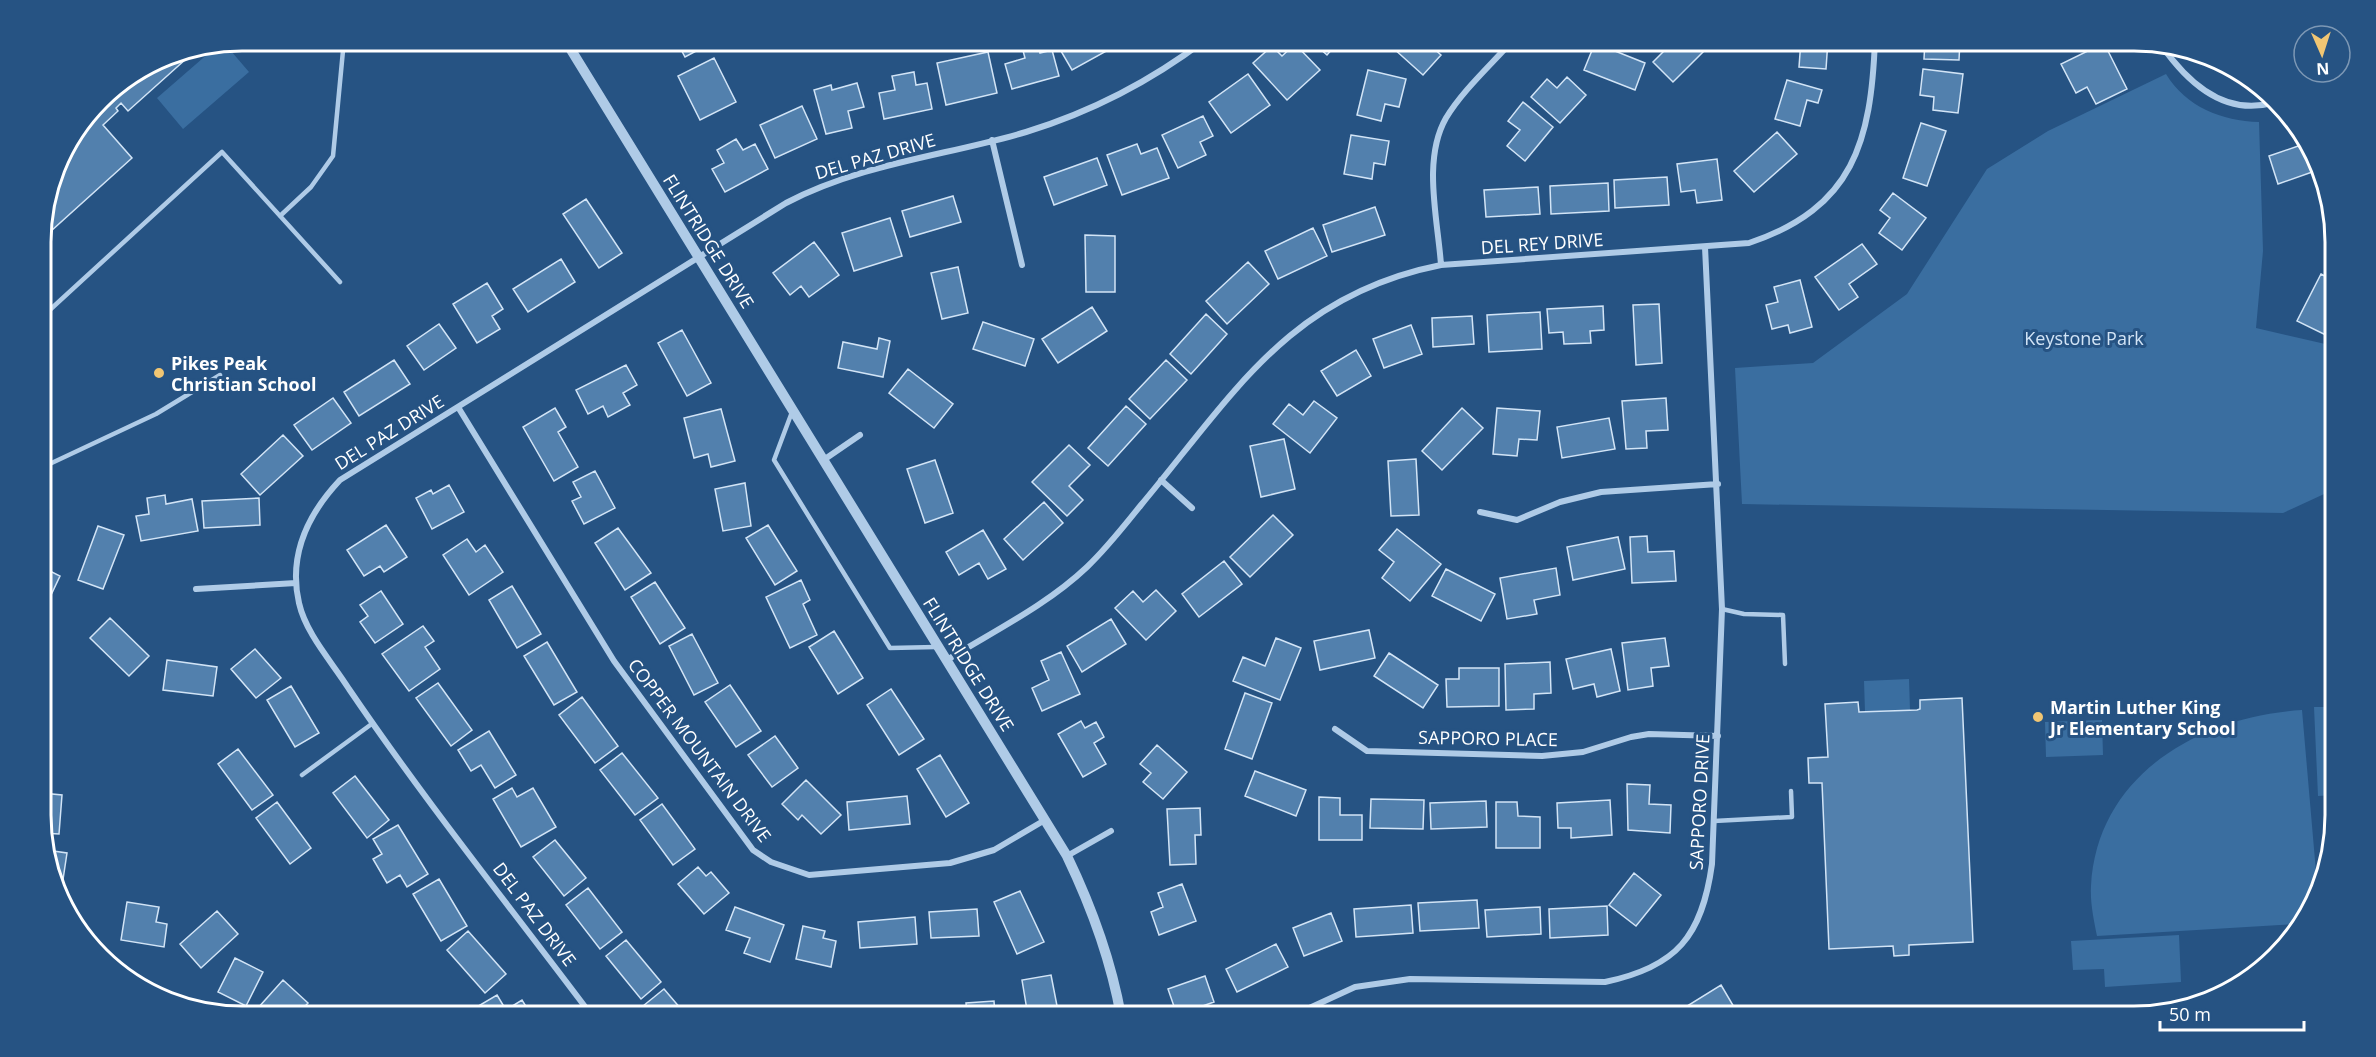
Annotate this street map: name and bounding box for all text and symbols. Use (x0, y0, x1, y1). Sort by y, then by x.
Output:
north arrow (2292, 24, 2352, 84)
text: N (2316, 58, 2330, 80)
street label: DEL PAZ DRIVE (812, 127, 938, 185)
street label: FLINTRIDGE DRIVE (658, 169, 760, 313)
street label: DEL REY DRIVE (1480, 227, 1604, 259)
park label: Keystone Park (2024, 326, 2144, 350)
place label: Pikes Peak Christian School (171, 351, 316, 396)
marker: Pikes Peak Christian School (152, 366, 166, 380)
street label: DEL PAZ DRIVE (330, 389, 448, 475)
street label: FLINTRIDGE DRIVE (918, 592, 1020, 736)
street label: COPPER MOUNTAIN DRIVE (623, 653, 777, 847)
place label: Martin Luther King Jr Elementary School (2048, 695, 2236, 740)
marker: Martin Luther King Jr Elementary School (2031, 710, 2045, 724)
street label: SAPPORO PLACE (1418, 725, 1558, 751)
street label: SAPPORO DRIVE (1683, 733, 1715, 871)
street label: DEL PAZ DRIVE (488, 857, 582, 971)
scale bar (2160, 994, 2304, 1032)
text: 50 m (2169, 1002, 2211, 1026)

